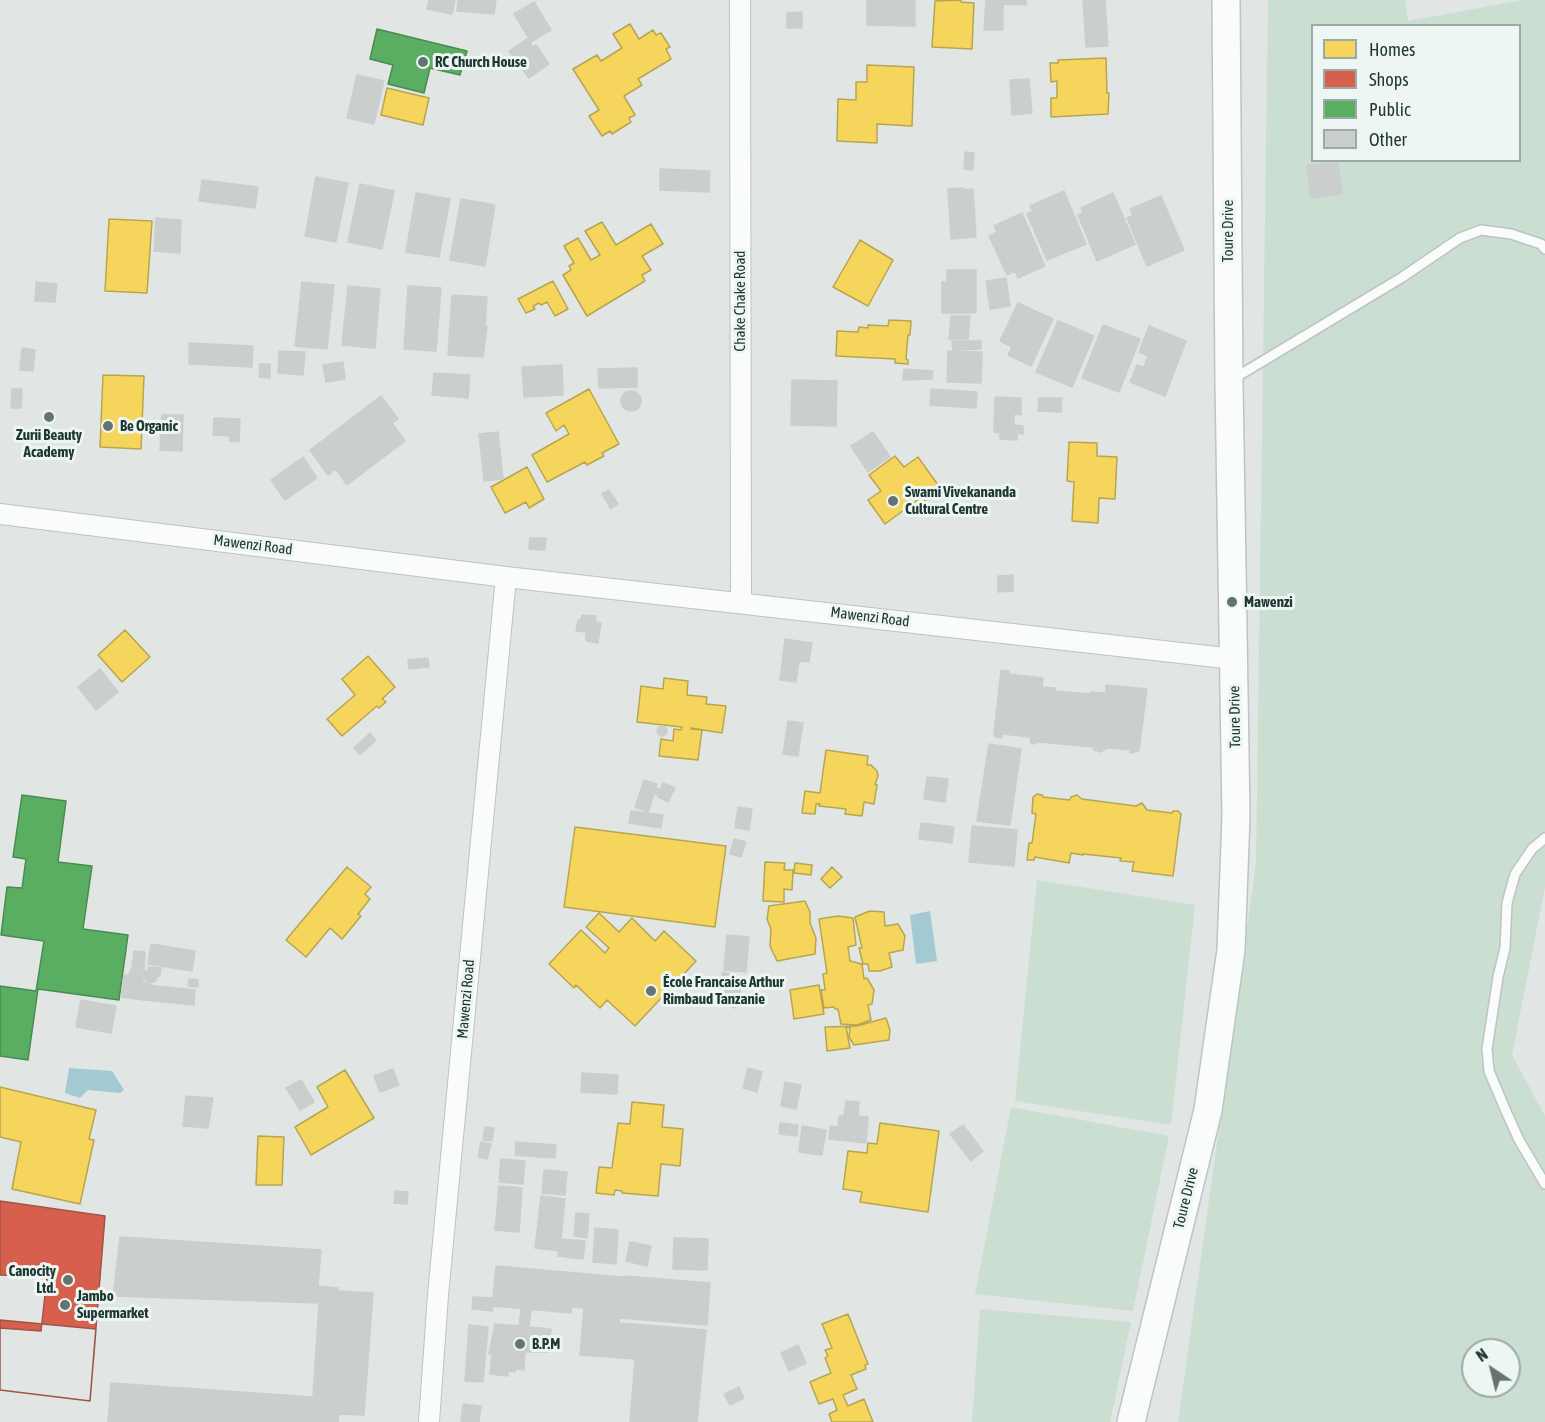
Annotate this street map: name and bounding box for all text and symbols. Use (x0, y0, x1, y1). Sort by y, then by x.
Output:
legend (1311, 24, 1521, 162)
text: Homes (1369, 39, 1415, 60)
place label: RC Church House (435, 53, 527, 71)
marker: RC Church House (416, 55, 430, 69)
text: Shops (1369, 69, 1409, 90)
text: Public (1369, 99, 1411, 120)
text: Other (1369, 129, 1407, 150)
street label: Toure Drive (1219, 200, 1237, 262)
street label: Chake Chake Road (731, 251, 749, 351)
marker: Zurii Beauty Academy (42, 410, 56, 424)
place label: Be Organic (120, 417, 178, 435)
marker: Be Organic (101, 419, 115, 433)
place label: Zurii Beauty Academy (16, 426, 82, 461)
place label: Swami Vivekananda Cultural Centre (905, 483, 1016, 518)
marker: Swami Vivekananda Cultural Centre (886, 494, 900, 508)
street label: Mawenzi Road (212, 531, 294, 559)
place label: Mawenzi (1244, 593, 1293, 611)
marker: Mawenzi (1225, 595, 1239, 609)
street label: Mawenzi Road (829, 603, 911, 631)
street label: Toure Drive (1225, 686, 1245, 748)
street label: Mawenzi Road (454, 959, 478, 1039)
place label: École Francaise Arthur Rimbaud Tanzanie (663, 973, 784, 1008)
marker: École Francaise Arthur Rimbaud Tanzanie (644, 984, 658, 998)
street label: Toure Drive (1170, 1166, 1202, 1230)
place label: Canocity Ltd. (8, 1262, 56, 1297)
marker: Canocity Ltd. (61, 1273, 75, 1287)
place label: Jambo Supermarket (77, 1287, 149, 1322)
marker: Jambo Supermarket (58, 1298, 72, 1312)
place label: B.P.M (532, 1335, 560, 1353)
marker: B.P.M (513, 1337, 527, 1351)
north arrow (1461, 1338, 1521, 1398)
text: N (1473, 1345, 1491, 1365)

